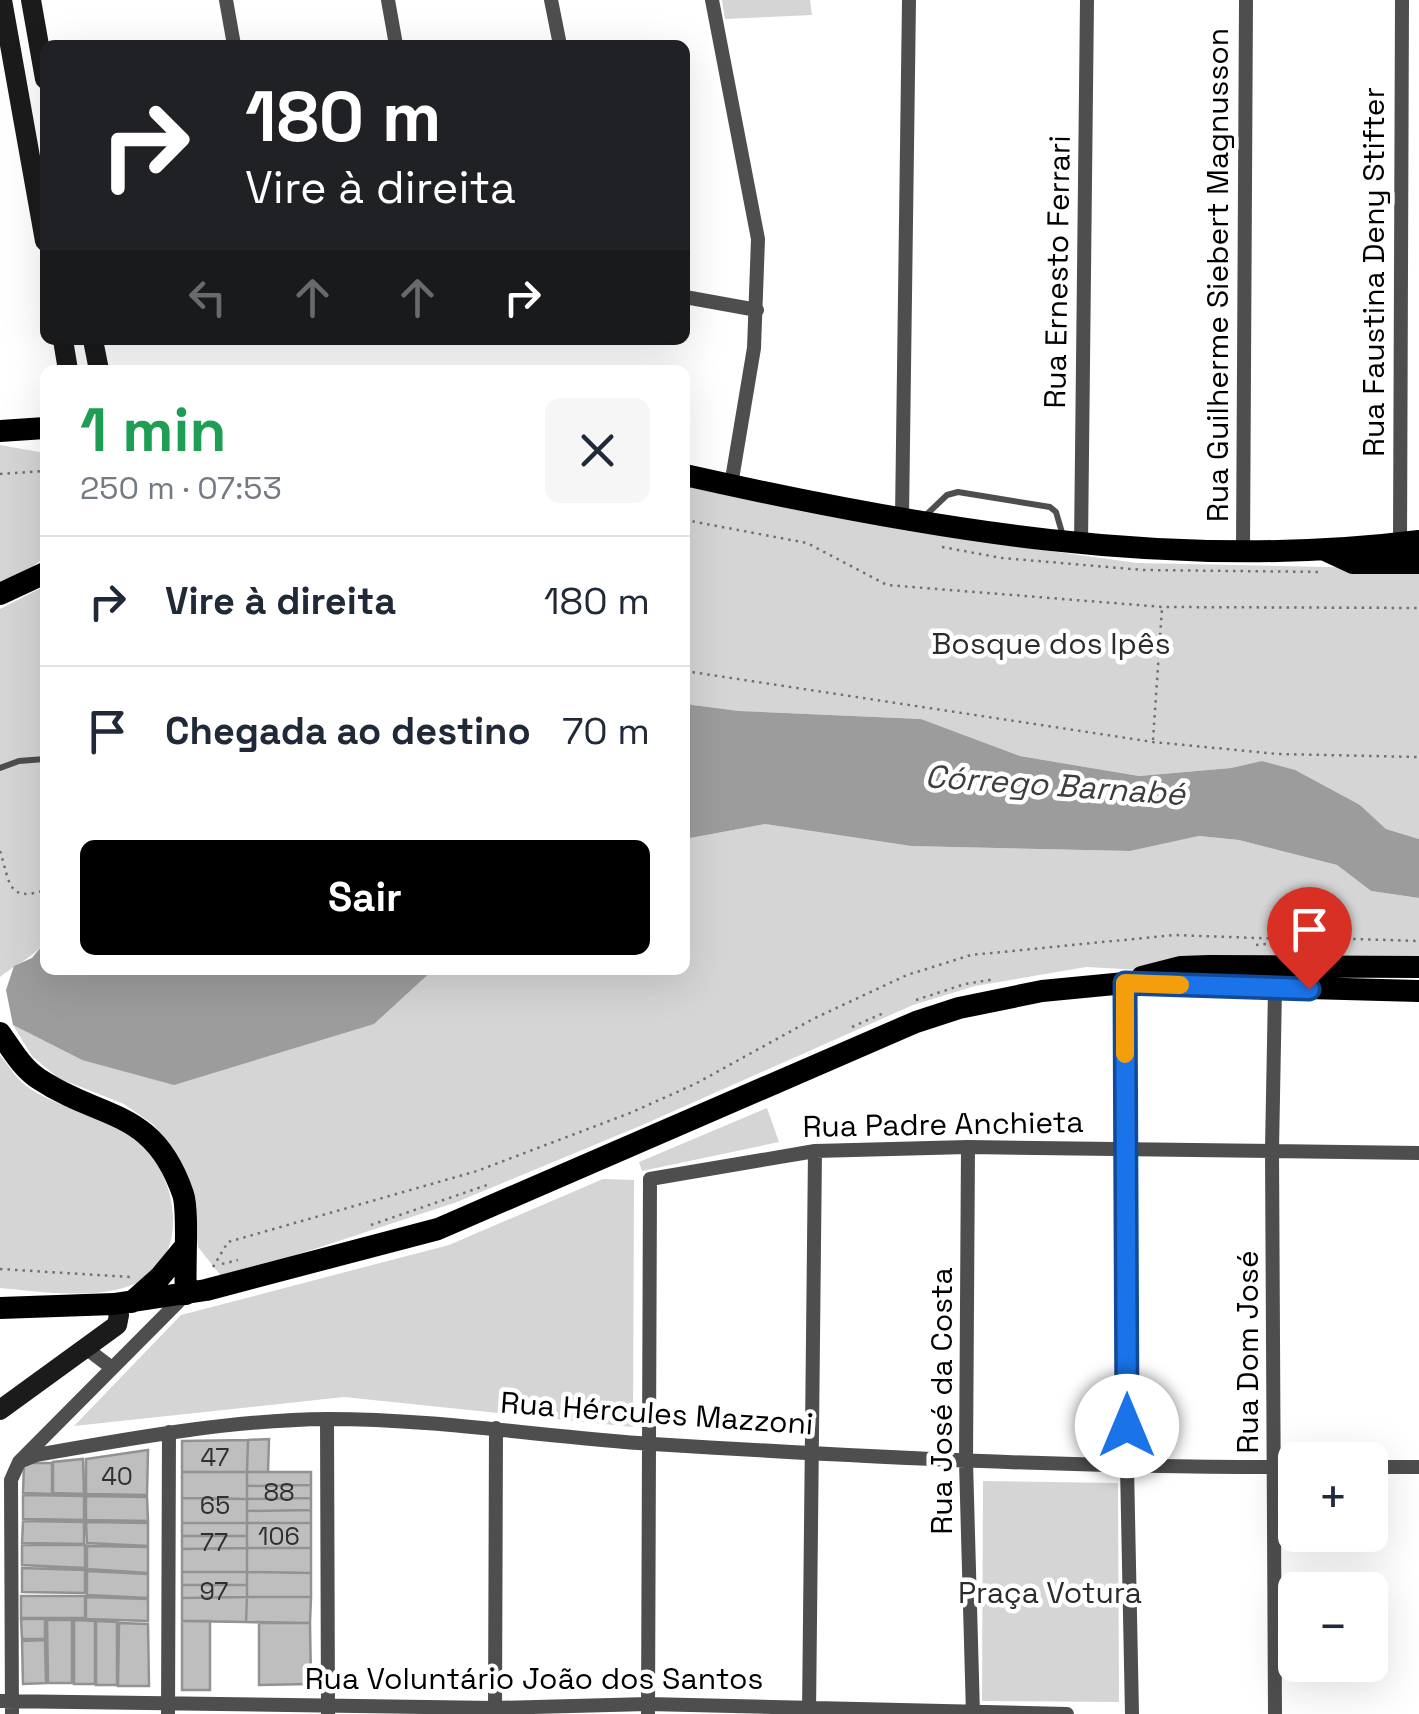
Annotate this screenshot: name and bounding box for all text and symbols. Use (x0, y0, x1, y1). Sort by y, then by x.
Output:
street label: Rua Guilherme Siebert Magnusson (1198, 28, 1237, 522)
text: 180 m (245, 72, 442, 161)
icon: right (80, 80, 210, 210)
street label: Rua Faustina Deny Stifter (1354, 87, 1393, 457)
street label: Rua Ernesto Ferrari (1035, 135, 1079, 409)
text: Vire à direita (245, 159, 516, 216)
icon: left (180, 270, 235, 325)
icon: ahead (285, 270, 340, 325)
icon: ahead (390, 270, 445, 325)
icon: right (495, 270, 550, 325)
text: 1 min (80, 392, 227, 469)
button: close (545, 398, 650, 503)
text: 250 m · 07:53 (80, 468, 282, 508)
icon: right (80, 574, 135, 629)
text: Vire à direita (165, 577, 396, 625)
text: 180 m (544, 577, 650, 625)
park label: Bosque dos Ipês (932, 624, 1170, 663)
icon: arrive (80, 704, 135, 759)
text: Chegada ao destino (165, 707, 531, 755)
text: 70 m (562, 707, 650, 755)
water label: Córrego Barnabé (924, 756, 1187, 814)
button: Sair (80, 840, 650, 955)
pin (1267, 887, 1352, 990)
icon: arrive (1282, 902, 1337, 957)
street label: Rua Padre Anchieta (802, 1102, 1084, 1146)
street label: Rua Dom José (1228, 1250, 1267, 1454)
street label: Rua José da Costa (922, 1267, 961, 1535)
position arrow (1075, 1374, 1179, 1478)
street label: Rua Hércules Mazzoni (499, 1383, 815, 1443)
house number: 47 (201, 1441, 229, 1473)
map controls (1278, 1442, 1388, 1682)
button: + (1278, 1442, 1388, 1552)
house number: 40 (101, 1460, 133, 1492)
house number: 88 (263, 1476, 295, 1508)
house number: 65 (200, 1489, 230, 1521)
house number: 106 (258, 1520, 300, 1552)
house number: 77 (200, 1526, 228, 1558)
button: − (1278, 1572, 1388, 1682)
park label: Praça Votura (958, 1573, 1142, 1612)
house number: 97 (200, 1575, 228, 1607)
street label: Rua Voluntário João dos Santos (305, 1659, 763, 1698)

